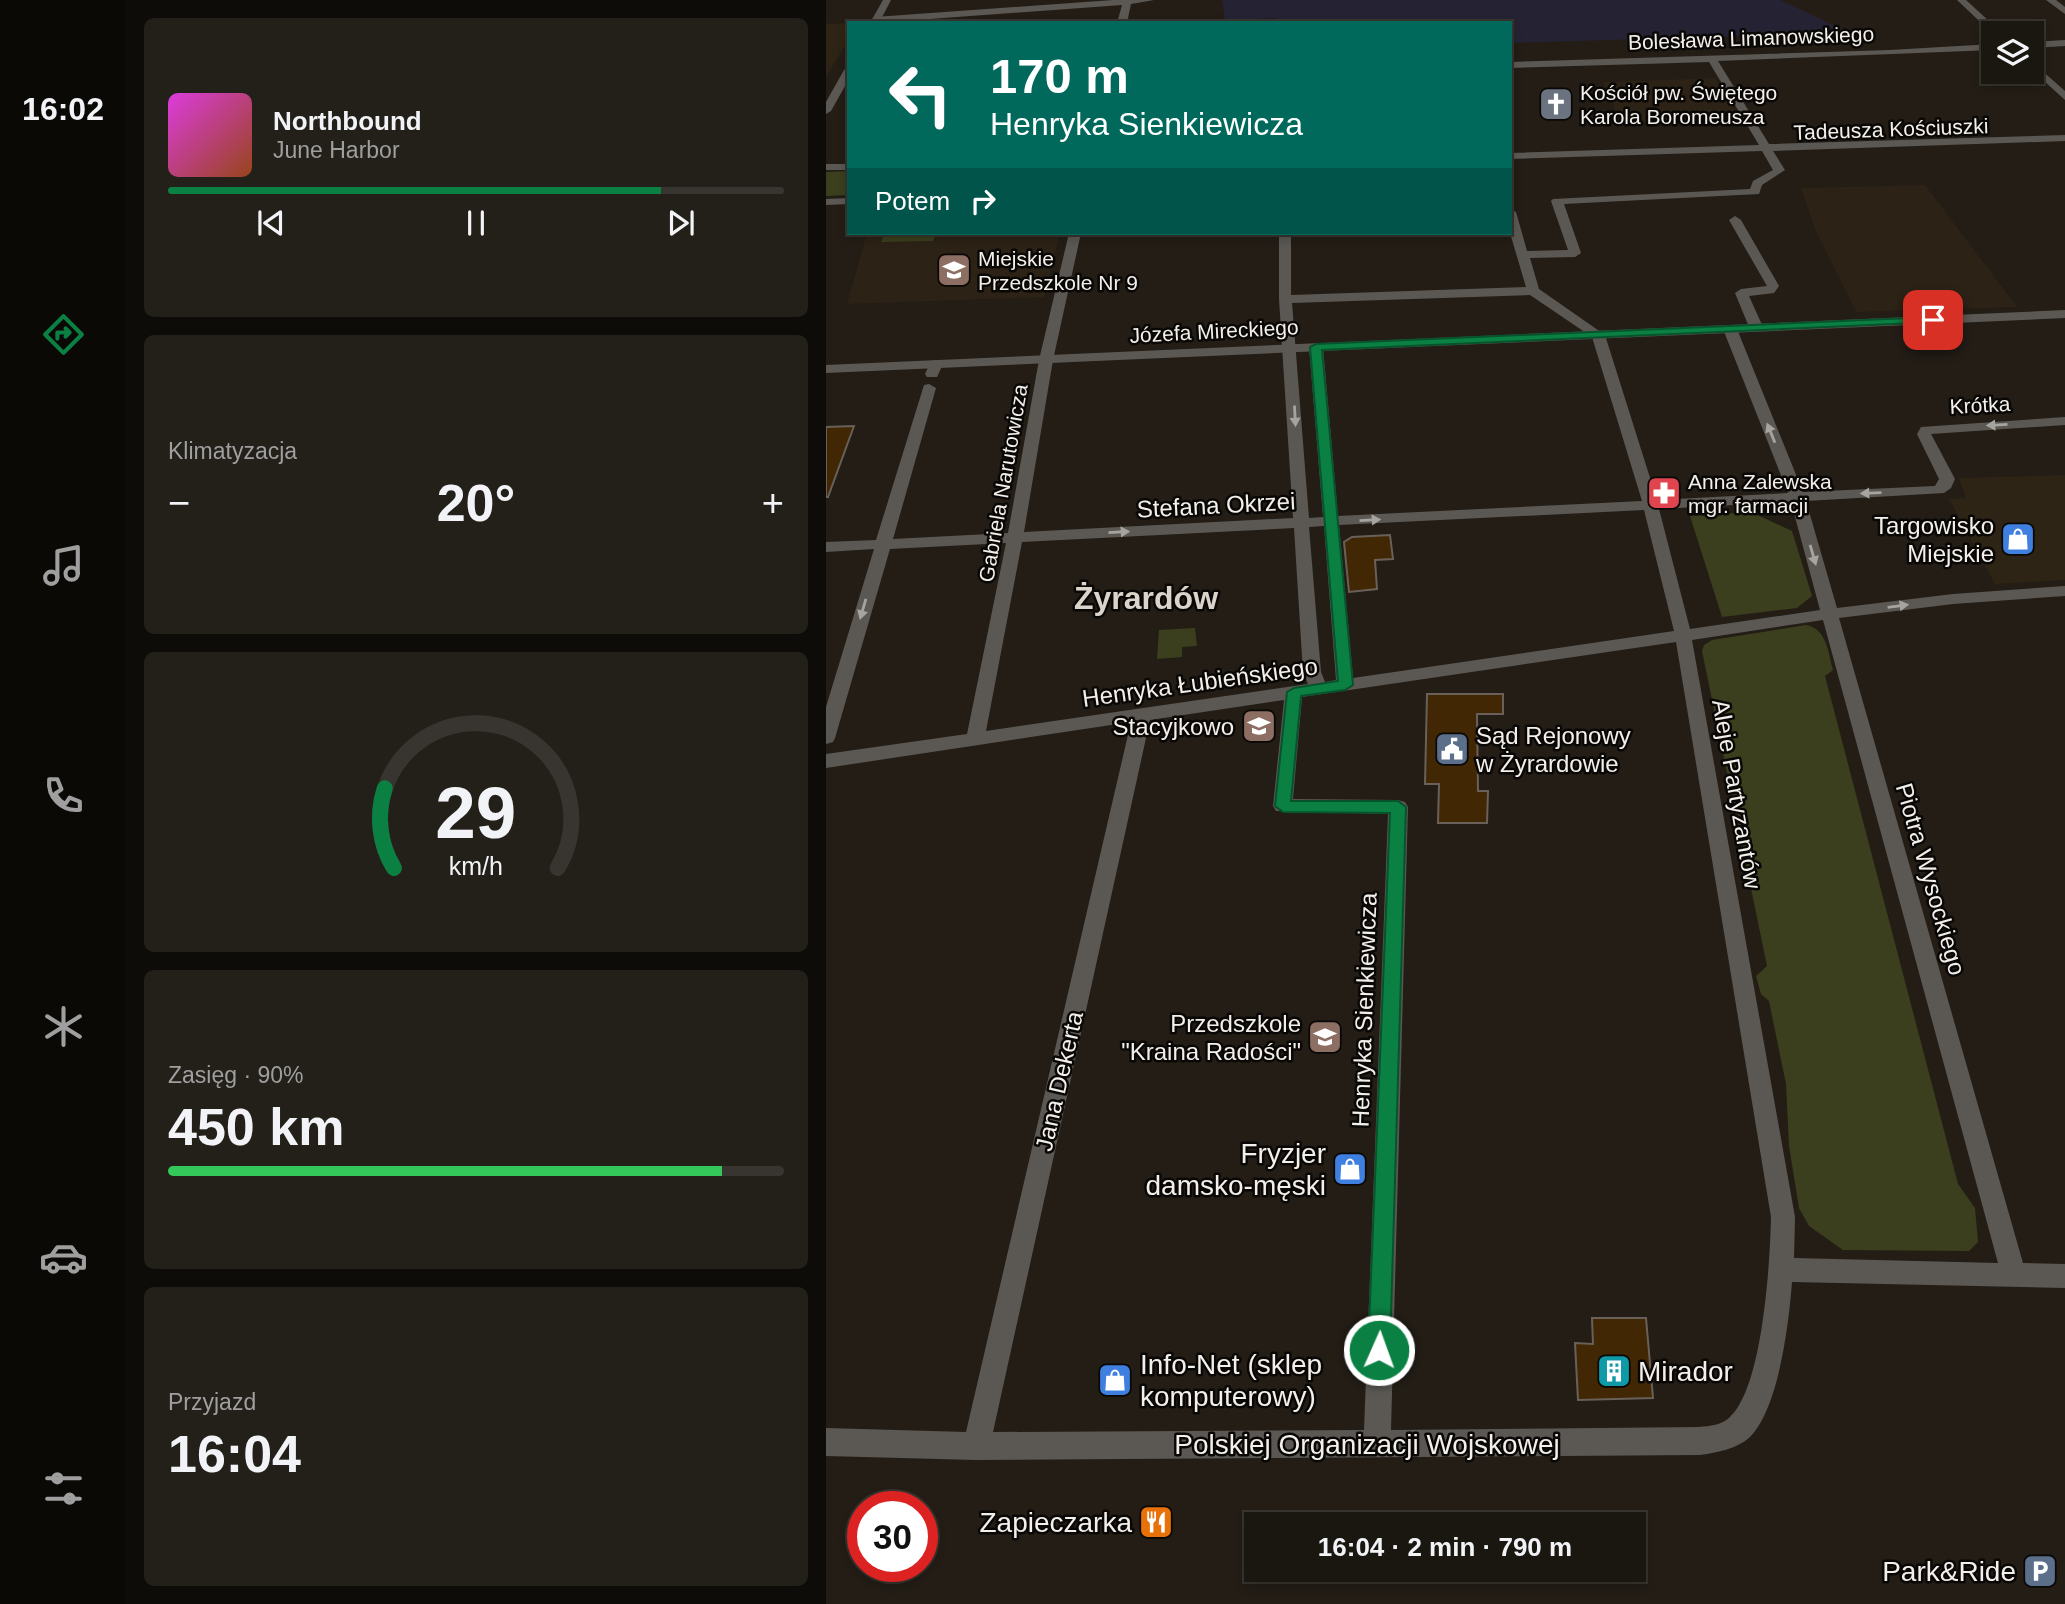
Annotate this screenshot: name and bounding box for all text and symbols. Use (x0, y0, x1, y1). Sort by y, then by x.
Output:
map controls (1981, 21, 2044, 84)
button: layers (1981, 21, 2044, 84)
street label: Bolesława Limanowskiego (1628, 22, 1874, 54)
icon: left (875, 49, 966, 140)
text: 170 m (990, 49, 1129, 103)
place label: Kościół pw. Świętego Karola Boromeusza (1580, 81, 1777, 128)
church icon: Kościół pw. Świętego Karola Boromeusza (1537, 85, 1575, 123)
text: 16:02 (22, 91, 104, 127)
text: Northbound (273, 106, 422, 136)
text: Henryka Sienkiewicza (990, 106, 1303, 142)
street label: Tadeusza Kościuszki (1793, 114, 1989, 144)
text: June Harbor (273, 137, 400, 163)
icon: right (964, 182, 1002, 220)
text: Potem (875, 186, 950, 216)
icon: previous (252, 204, 290, 242)
icon: pause (457, 204, 495, 242)
icon: next (662, 204, 700, 242)
place label: Miejskie Przedszkole Nr 9 (978, 247, 1138, 294)
school or university icon: Miejskie Przedszkole Nr 9 (935, 251, 973, 289)
pin (1903, 290, 1963, 350)
icon: arrive (1914, 301, 1952, 339)
icon: directions (39, 310, 88, 359)
street label: Józefa Mireckiego (1129, 315, 1299, 347)
street label: Gabriela Narutowicza (974, 382, 1032, 584)
street label: Krótka (1949, 392, 2011, 418)
one-way arrow (1290, 405, 1301, 427)
one-way arrow (1986, 419, 2008, 430)
one-way arrow (1766, 422, 1777, 443)
text: Klimatyzacja (168, 438, 297, 464)
place label: Anna Zalewska mgr. farmacji (1688, 470, 1832, 517)
text: 20° (437, 474, 515, 532)
pharmacy icon: Anna Zalewska mgr. farmacji (1645, 474, 1683, 512)
text: − (168, 482, 190, 524)
text: + (762, 482, 784, 524)
street label: Stefana Okrzei (1136, 487, 1296, 523)
one-way arrow (1859, 488, 1881, 499)
place label: Targowisko Miejskie (1874, 512, 1994, 567)
one-way arrow (1359, 514, 1381, 525)
shop icon: Targowisko Miejskie (1999, 520, 2037, 558)
one-way arrow (1108, 527, 1130, 538)
icon: music (39, 541, 88, 590)
one-way arrow (1809, 545, 1819, 566)
district label: Żyrardów (1074, 580, 1218, 616)
one-way arrow (858, 599, 868, 620)
one-way arrow (1887, 600, 1909, 611)
street label: Henryka Łubieńskiego (1081, 652, 1319, 712)
street label: Aleje Partyzantów (1707, 697, 1767, 892)
school or university icon: Stacyjkowo (1240, 707, 1278, 745)
place label: Stacyjkowo (1113, 713, 1234, 740)
place label: Sąd Rejonowy w Żyrardowie (1475, 722, 1631, 777)
public building icon: Sąd Rejonowy w Żyrardowie (1433, 730, 1471, 768)
icon: phone (39, 771, 88, 820)
text: 29 (436, 772, 516, 853)
street label: Piotra Wysockiego (1891, 780, 1971, 978)
text: km/h (449, 852, 503, 880)
street label: Henryka Sienkiewicza (1346, 892, 1382, 1128)
icon: climate (39, 1002, 88, 1051)
street label: Jana Dekerta (1030, 1008, 1088, 1154)
place label: Przedszkole "Kraina Radości" (1121, 1010, 1301, 1065)
school or university icon: Przedszkole "Kraina Radości" (1306, 1018, 1344, 1056)
text: Zasięg · 90% (168, 1062, 304, 1088)
text: 450 km (168, 1098, 344, 1156)
place label: Fryzjer damsko-męski (1146, 1138, 1326, 1201)
shop icon: Fryzjer damsko-męski (1331, 1150, 1369, 1188)
icon: car (39, 1233, 88, 1282)
position arrow (1342, 1313, 1416, 1387)
place label: Info-Net (sklep komputerowy) (1140, 1349, 1322, 1412)
building icon: Mirador (1595, 1352, 1633, 1390)
place label: Mirador (1638, 1356, 1733, 1387)
shop icon: Info-Net (sklep komputerowy) (1096, 1361, 1134, 1399)
text: Przyjazd (168, 1389, 256, 1415)
text: 16:04 (168, 1425, 301, 1483)
street label: Polskiej Organizacji Wojskowej (1174, 1429, 1560, 1460)
icon: filters (39, 1464, 88, 1513)
speed limit sign: 30 (847, 1491, 938, 1582)
restaurant icon: Zapieczarka (1137, 1503, 1175, 1541)
place label: Zapieczarka (979, 1507, 1132, 1538)
text: 16:04 · 2 min · 790 m (1318, 1532, 1572, 1562)
parking icon: Park&Ride (2021, 1552, 2059, 1590)
place label: Park&Ride (1882, 1556, 2016, 1587)

